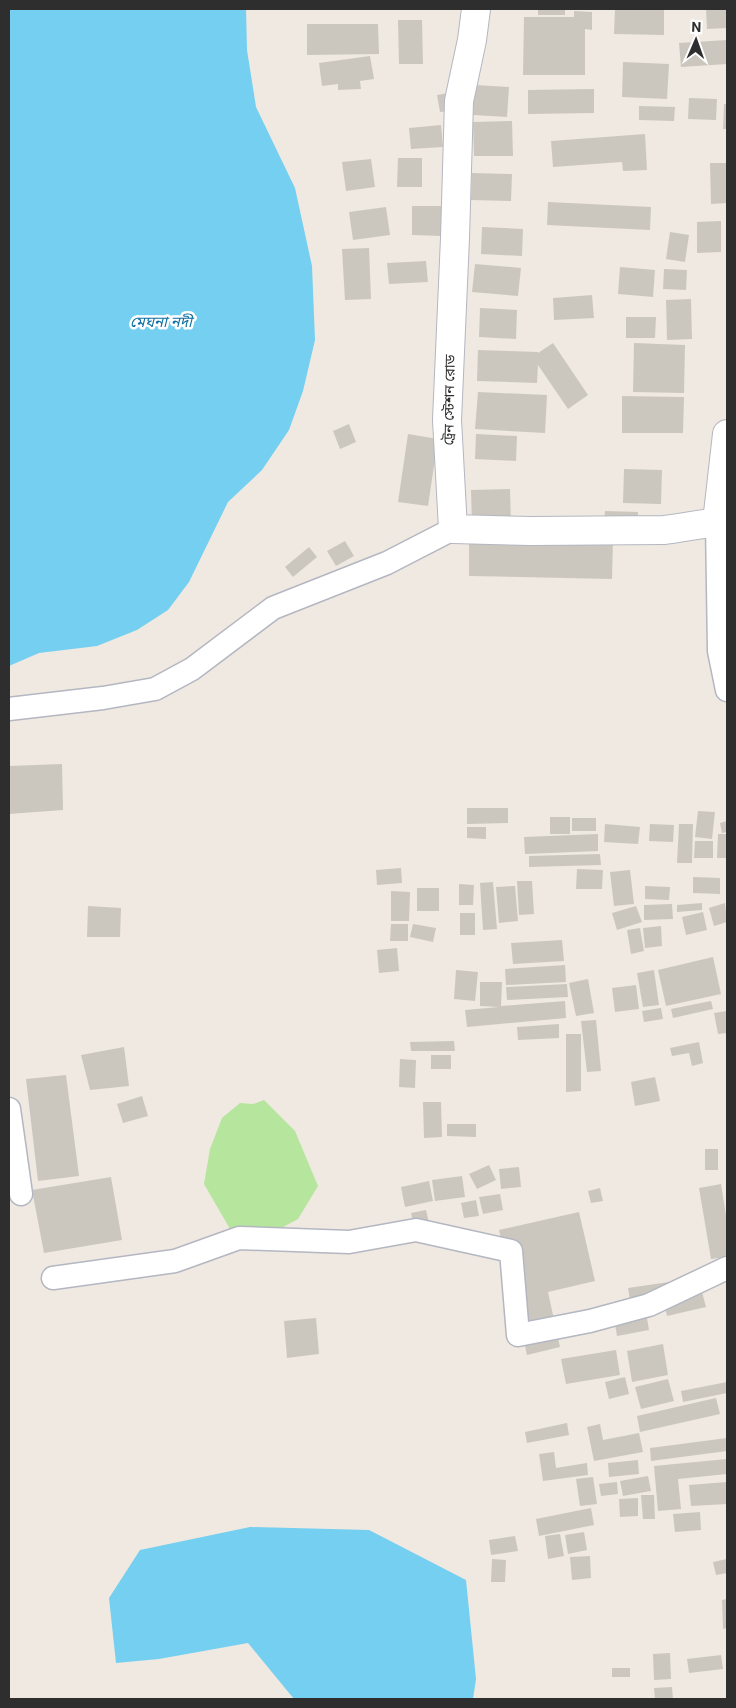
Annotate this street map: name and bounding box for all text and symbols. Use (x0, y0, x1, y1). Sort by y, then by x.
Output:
north arrow (671, 15, 721, 65)
text: N (691, 19, 702, 35)
water label: মেঘনা নদী (130, 313, 195, 331)
street label: ট্রেন স্টেশন রোড (440, 353, 458, 446)

